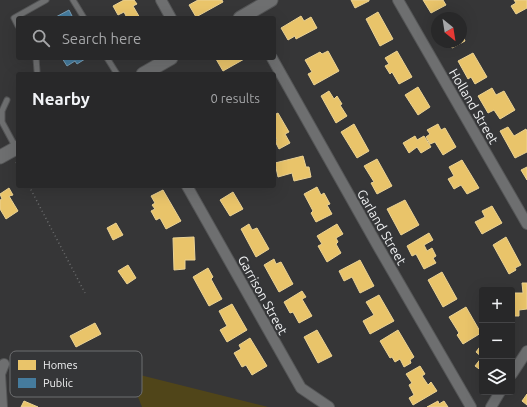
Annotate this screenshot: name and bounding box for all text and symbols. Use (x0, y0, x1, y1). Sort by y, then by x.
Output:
north arrow (431, 12, 467, 48)
search box (16, 16, 276, 60)
icon: search (30, 27, 52, 49)
text: Search here (62, 30, 141, 47)
street label: Holland Street (447, 66, 501, 146)
text: Nearby (32, 89, 90, 108)
text: 0 results (210, 91, 260, 105)
street label: Garland Street (355, 187, 409, 267)
street label: Garrison Street (235, 253, 291, 337)
map controls (479, 287, 515, 395)
button: + (479, 287, 515, 323)
button: − (479, 323, 515, 359)
legend (10, 351, 142, 397)
text: Homes (43, 359, 78, 371)
button: layers (479, 359, 515, 395)
text: Public (43, 377, 73, 389)

